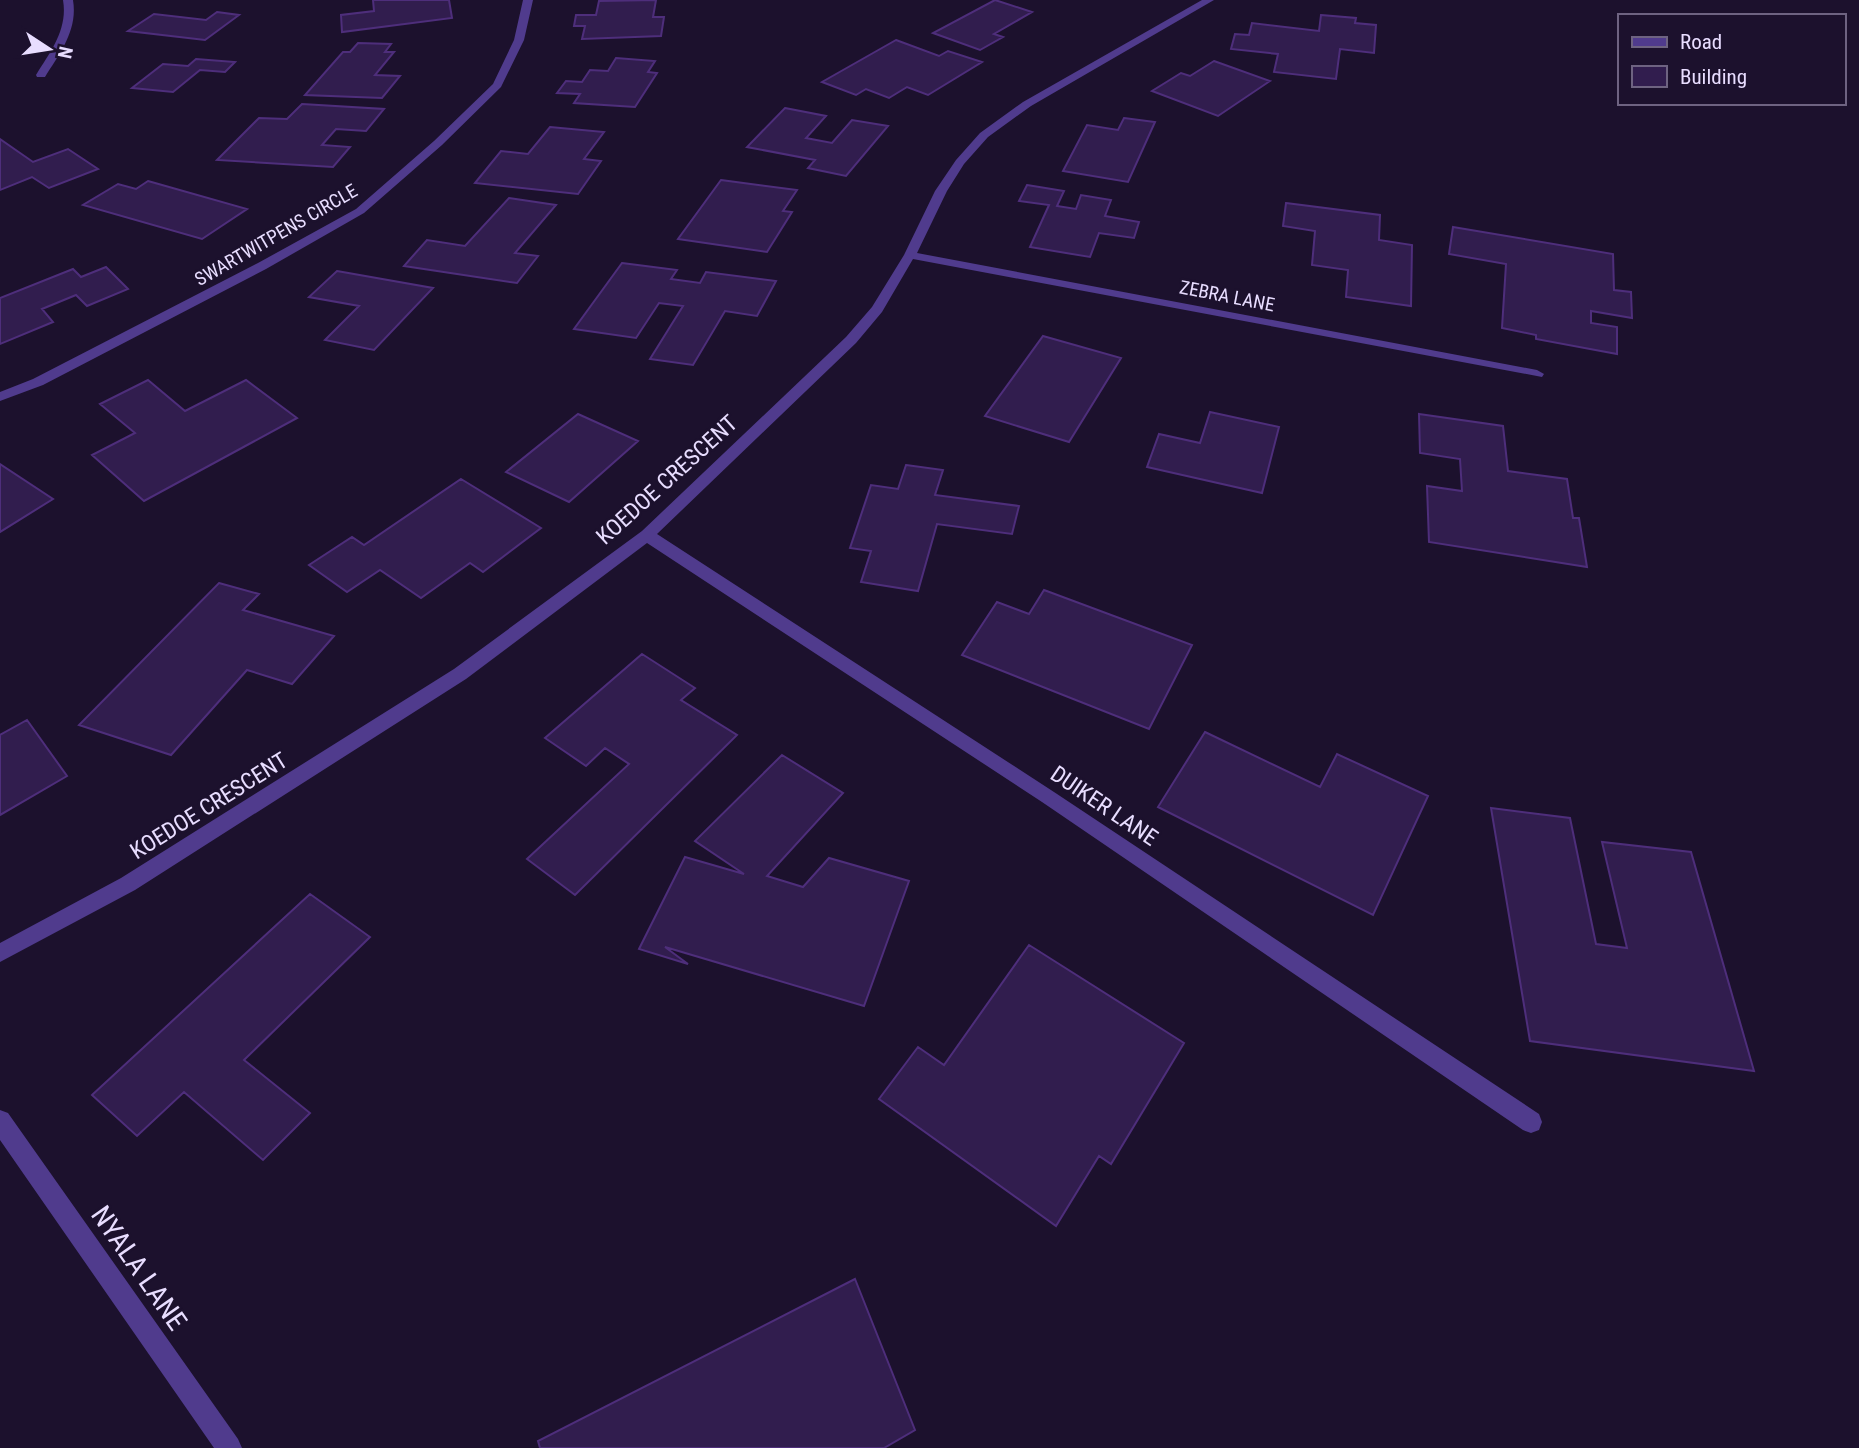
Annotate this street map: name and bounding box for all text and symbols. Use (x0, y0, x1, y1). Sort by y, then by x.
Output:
north arrow (14, 14, 84, 84)
legend (1618, 14, 1845, 105)
text: Road (1680, 30, 1722, 54)
text: N (53, 44, 78, 61)
text: Building (1680, 65, 1747, 89)
street label: SWARTWITPENS CIRCLE (191, 179, 361, 291)
street label: ZEBRA LANE (1177, 276, 1277, 316)
street label: KOEDOE CRESCENT (591, 410, 743, 550)
street label: KOEDOE CRESCENT (125, 747, 293, 865)
street label: DUIKER LANE (1045, 760, 1163, 852)
street label: NYALA LANE (84, 1200, 194, 1336)

